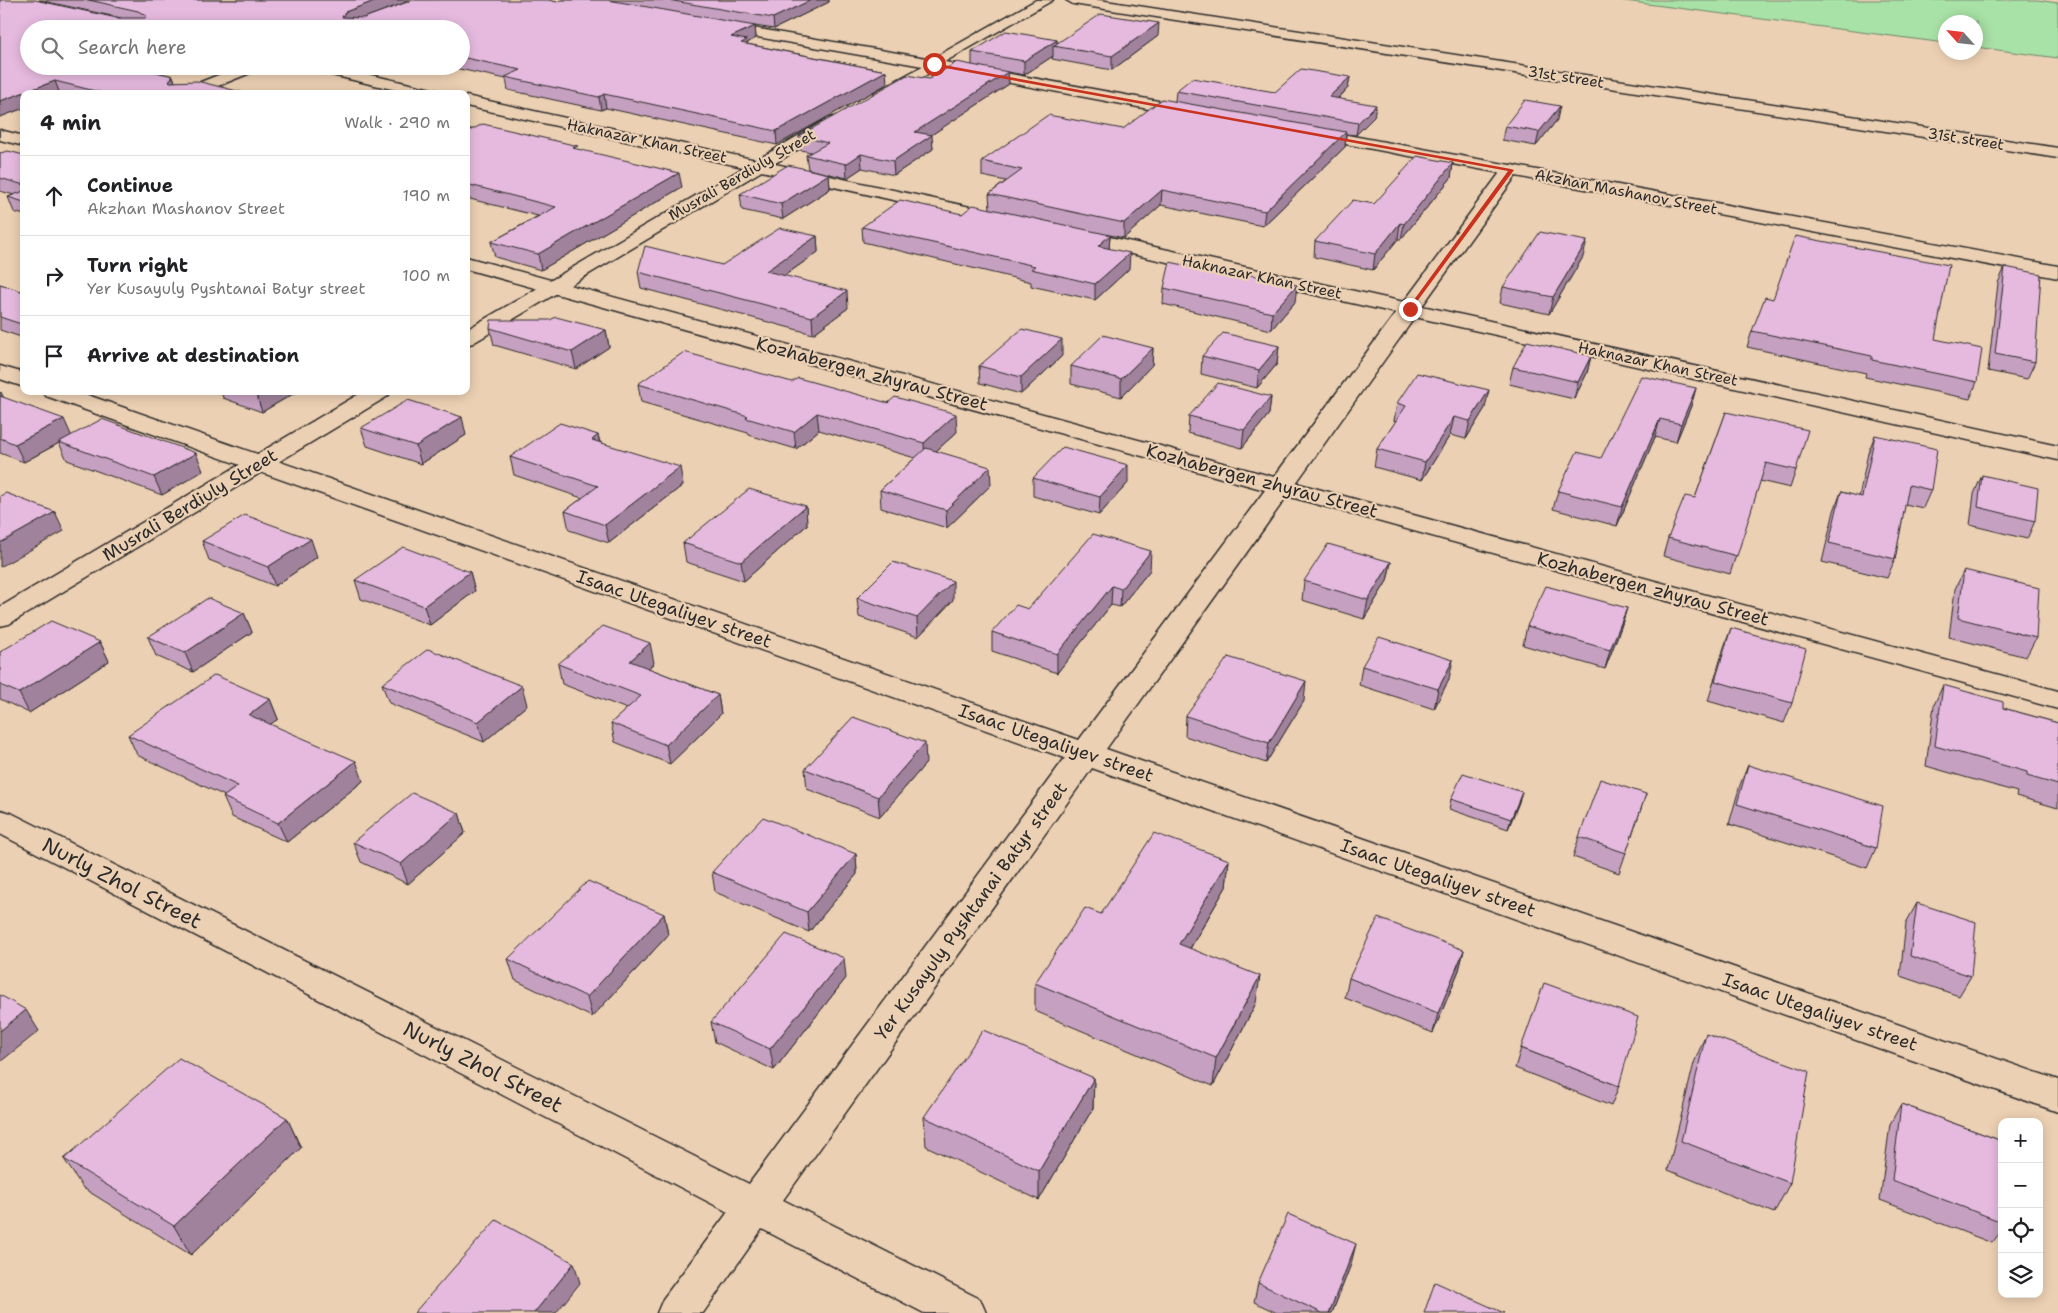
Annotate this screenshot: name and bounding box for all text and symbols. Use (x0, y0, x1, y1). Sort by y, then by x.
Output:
north arrow (1938, 15, 1983, 60)
search box (20, 20, 470, 75)
icon: search (38, 34, 66, 62)
text: Search here (78, 35, 187, 60)
route start (923, 53, 946, 76)
street label: 31st street (1526, 61, 1606, 93)
text: 4 min (40, 109, 101, 137)
text: Walk · 290 m (344, 112, 450, 133)
street label: Haknazar Khan Street (565, 114, 729, 168)
street label: 31st street (1926, 123, 2006, 155)
street label: Musrali Berdiuly Street (665, 125, 819, 225)
street label: Akzhan Mashanov Street (1533, 164, 1719, 220)
text: Continue (87, 173, 173, 198)
icon: ahead (40, 182, 68, 210)
text: 190 m (403, 185, 450, 206)
text: Akzhan Mashanov Street (87, 198, 285, 219)
street label: Haknazar Khan Street (1180, 250, 1344, 304)
text: Turn right (87, 253, 188, 278)
icon: right (40, 262, 68, 290)
text: 100 m (402, 265, 450, 286)
text: Yer Kusayuly Pyshtanai Batyr street (87, 278, 365, 299)
route end (1399, 298, 1422, 321)
street label: Kozhabergen zhyrau Street (753, 331, 991, 417)
street label: Haknazar Khan Street (1576, 337, 1740, 391)
icon: arrive (40, 342, 68, 370)
text: Arrive at destination (87, 343, 299, 368)
street label: Kozhabergen zhyrau Street (1143, 438, 1381, 524)
street label: Musrali Berdiuly Street (98, 443, 282, 567)
street label: Kozhabergen zhyrau Street (1534, 546, 1772, 632)
street label: Isaac Utegaliyev street (573, 564, 775, 654)
street label: Isaac Utegaliyev street (955, 698, 1157, 788)
street label: Yer Kusayuly Pyshtanai Batyr street (869, 777, 1073, 1045)
street label: Nurly Zhol Street (37, 831, 207, 935)
street label: Isaac Utegaliyev street (1337, 833, 1539, 923)
street label: Isaac Utegaliyev street (1719, 967, 1921, 1057)
street label: Nurly Zhol Street (398, 1015, 568, 1119)
map controls (1998, 1118, 2043, 1298)
button: + (1998, 1118, 2043, 1163)
button: − (1998, 1163, 2043, 1208)
button: locate (1998, 1208, 2043, 1253)
button: layers (1998, 1253, 2043, 1298)

